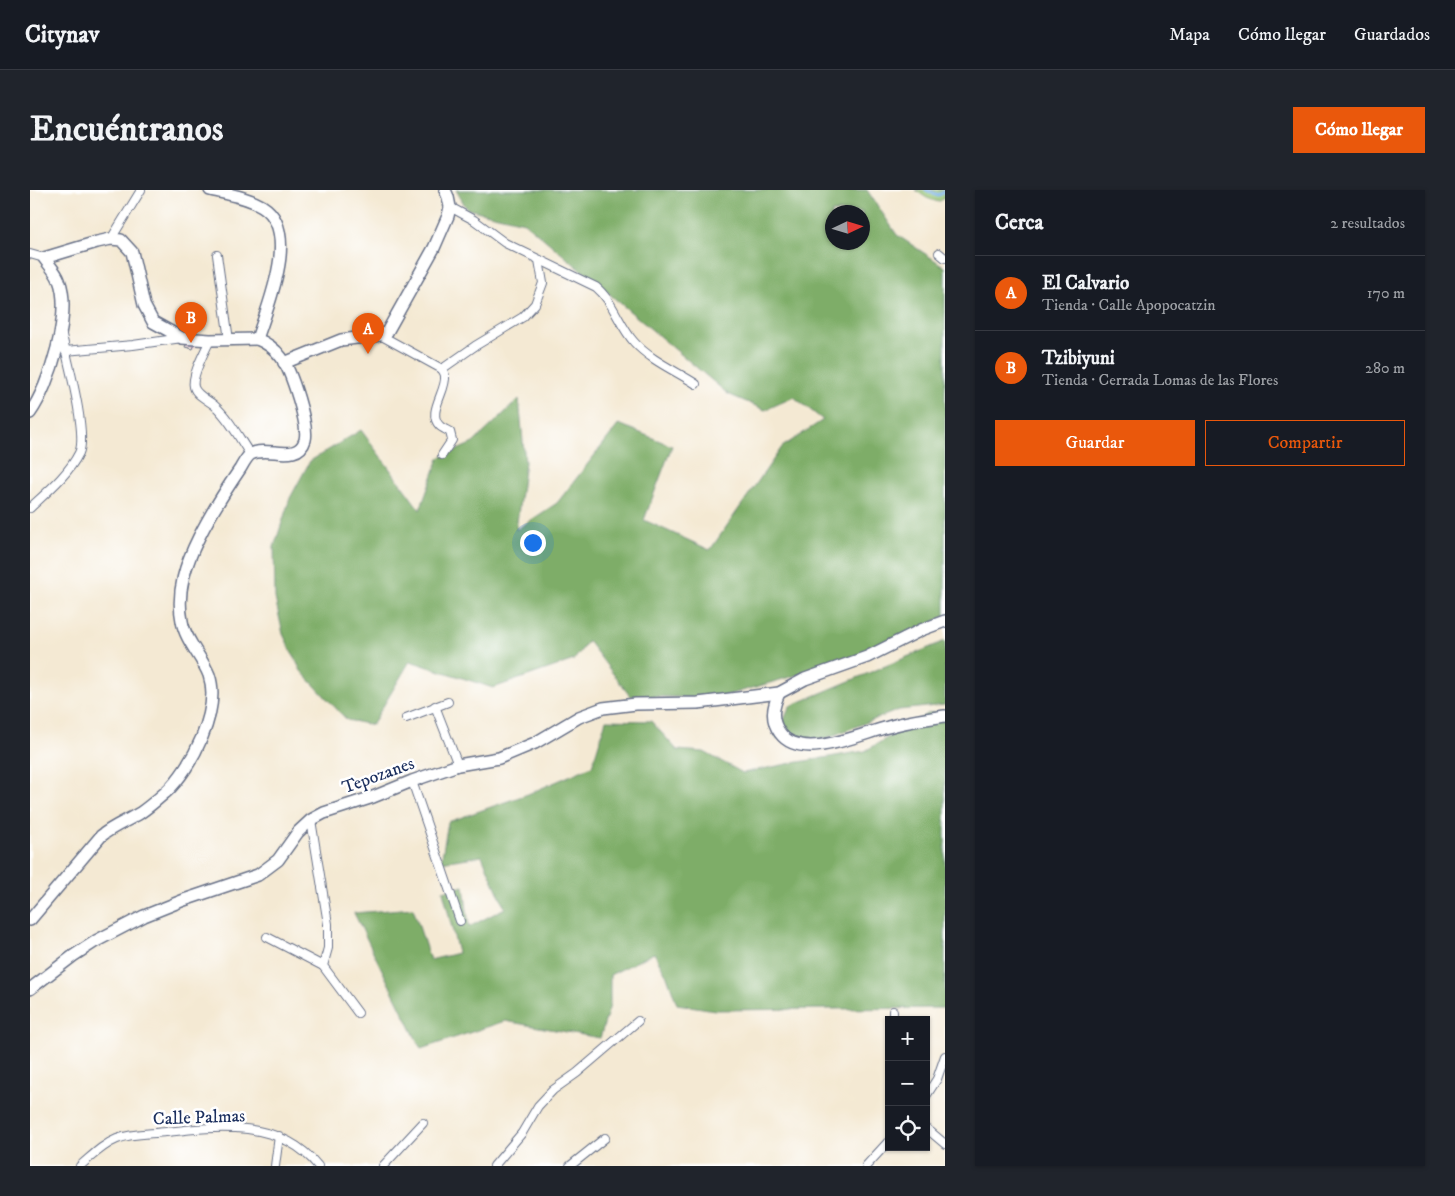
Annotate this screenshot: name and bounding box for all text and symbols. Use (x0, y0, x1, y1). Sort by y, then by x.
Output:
text: Citynav (25, 20, 99, 50)
text: Mapa (1169, 24, 1210, 46)
text: Cómo llegar (1238, 24, 1326, 46)
text: Guardados (1354, 24, 1430, 46)
button: Cómo llegar (1293, 107, 1425, 153)
text: Encuéntranos (30, 108, 224, 152)
north arrow (825, 205, 870, 250)
text: Cerca (995, 210, 1043, 236)
text: 2 resultados (1330, 213, 1405, 233)
text: El Calvario (1042, 272, 1129, 295)
text: A (1006, 283, 1016, 303)
text: 170 m (1367, 283, 1405, 303)
text: Tienda · Calle Apopocatzin (1042, 295, 1216, 315)
pin: B (175, 302, 207, 343)
pin: A (352, 313, 384, 354)
text: Tzibiyuni (1042, 347, 1115, 370)
text: B (1006, 358, 1016, 378)
text: 280 m (1365, 358, 1405, 378)
text: Tienda · Cerrada Lomas de las Flores (1042, 370, 1278, 390)
button: Guardar (995, 420, 1195, 466)
button: Compartir (1205, 420, 1405, 466)
your location (520, 530, 546, 556)
street label: Tepozanes (339, 753, 417, 799)
map controls (885, 1016, 930, 1151)
button: + (885, 1016, 930, 1061)
button: − (885, 1061, 930, 1106)
street label: Calle Palmas (152, 1105, 246, 1131)
button: locate (885, 1106, 930, 1151)

